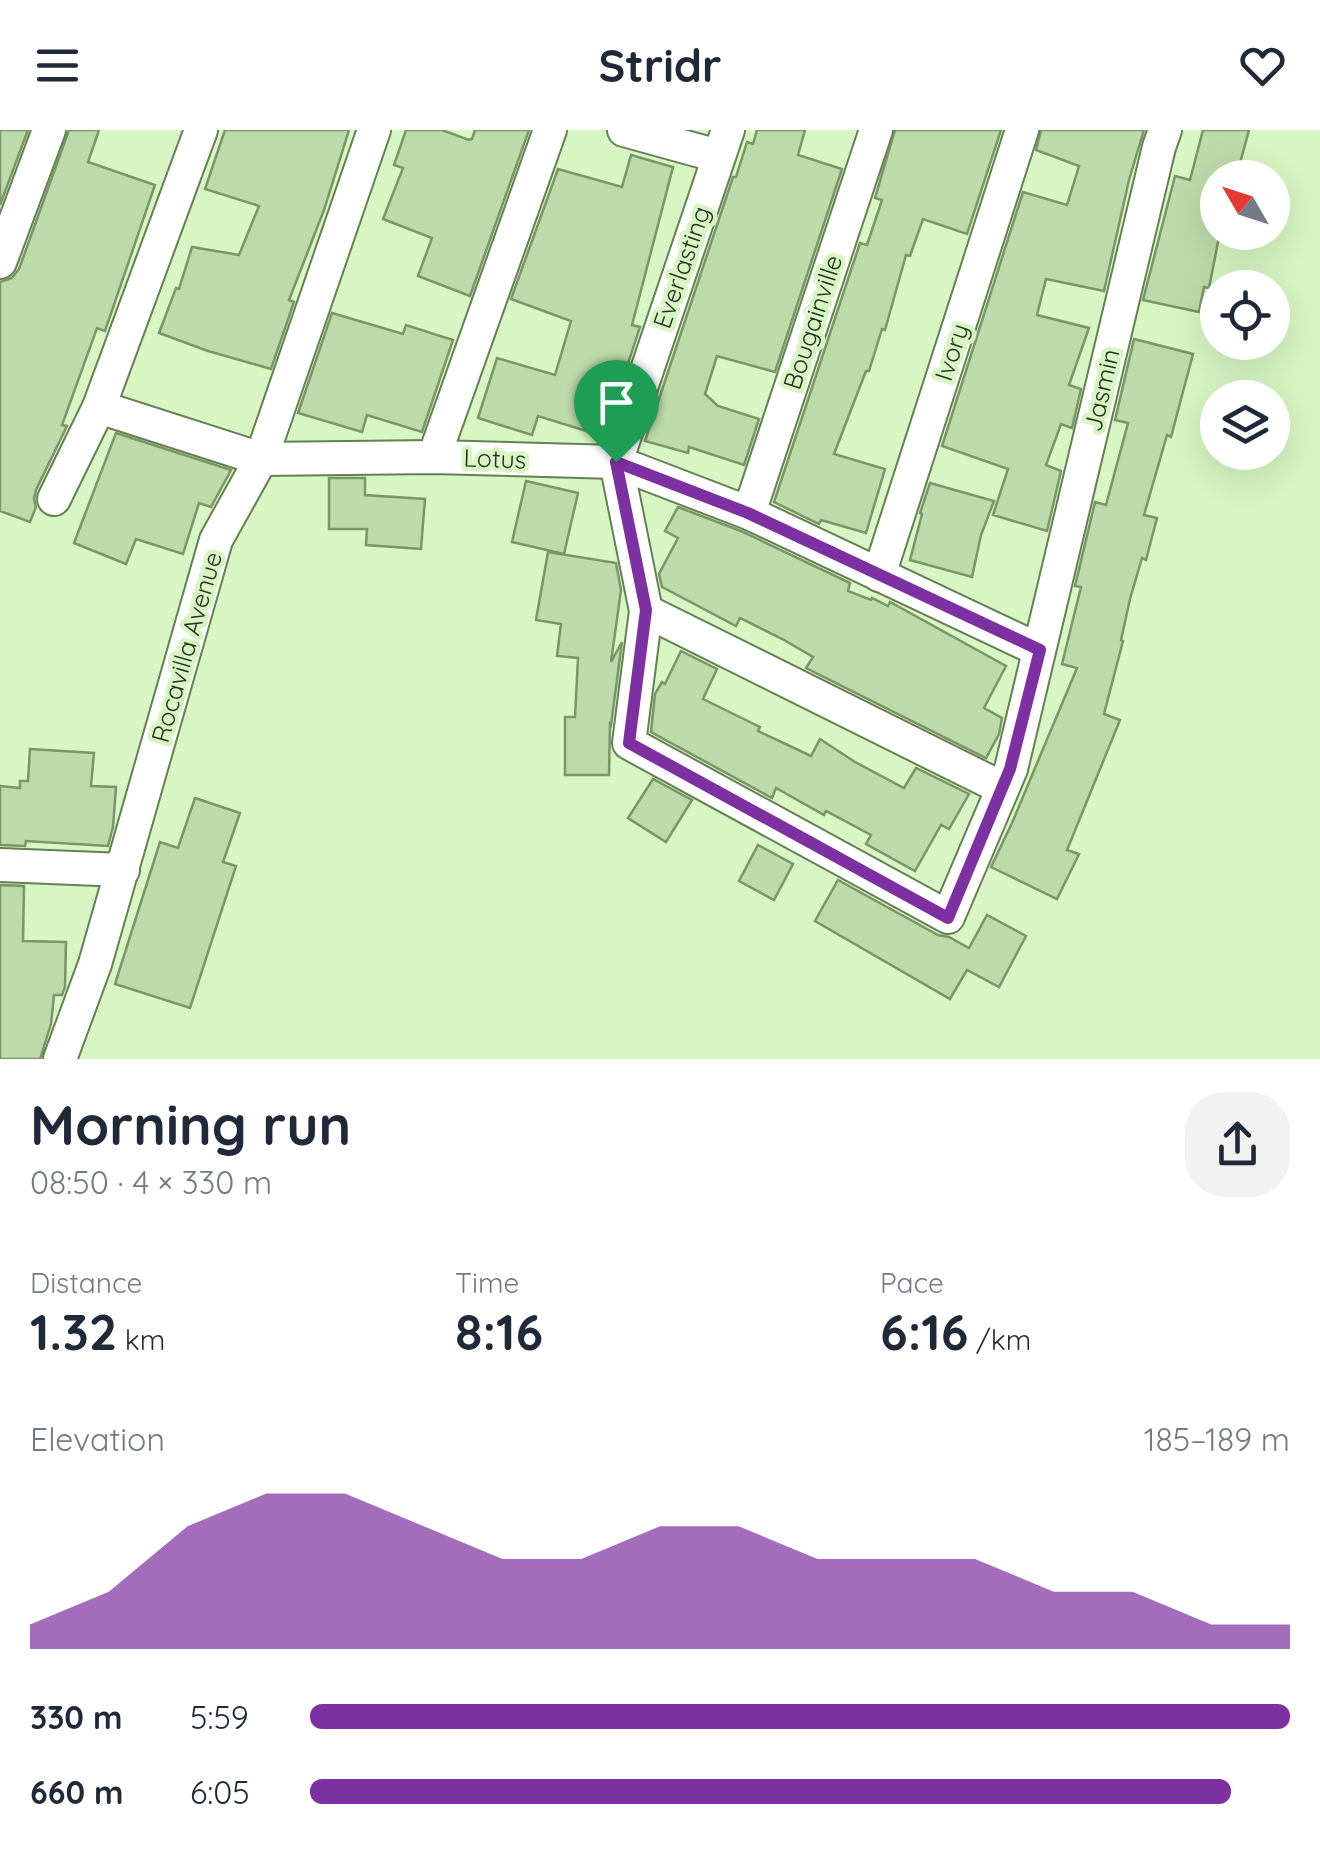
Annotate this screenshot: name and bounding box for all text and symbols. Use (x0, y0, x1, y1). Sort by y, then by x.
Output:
text: Stridr (598, 37, 722, 93)
icon: menu (30, 38, 85, 93)
icon: heart (1235, 38, 1290, 93)
north arrow (1200, 160, 1290, 250)
map controls (1200, 160, 1290, 470)
street label: Everlasting (646, 202, 716, 332)
street label: Bougainville (776, 251, 848, 393)
button: locate (1200, 270, 1290, 360)
street label: Ivory (927, 319, 975, 385)
street label: Jasmin (1076, 346, 1126, 434)
pin (574, 360, 659, 463)
icon: arrive (589, 375, 644, 430)
button: layers (1200, 380, 1290, 470)
street label: Lotus (463, 441, 527, 475)
street label: Rocavilla Avenue (144, 548, 228, 746)
text: Morning run (30, 1090, 351, 1159)
button: share (1185, 1092, 1290, 1197)
text: 08:50 · 4 × 330 m (30, 1162, 272, 1202)
text: Distance (30, 1265, 142, 1300)
text: Time (455, 1265, 519, 1300)
text: Pace (880, 1265, 944, 1300)
text: 1.32 (30, 1300, 117, 1363)
text: 8:16 (455, 1300, 543, 1363)
text: 6:16 (880, 1300, 968, 1363)
text: km (117, 1322, 165, 1357)
text: /km (968, 1322, 1031, 1357)
text: Elevation (30, 1419, 165, 1459)
text: 185–189 m (1144, 1419, 1290, 1459)
text: 330 m (30, 1697, 122, 1737)
text: 5:59 (190, 1697, 249, 1737)
text: 660 m (30, 1772, 124, 1812)
text: 6:05 (190, 1772, 250, 1812)

